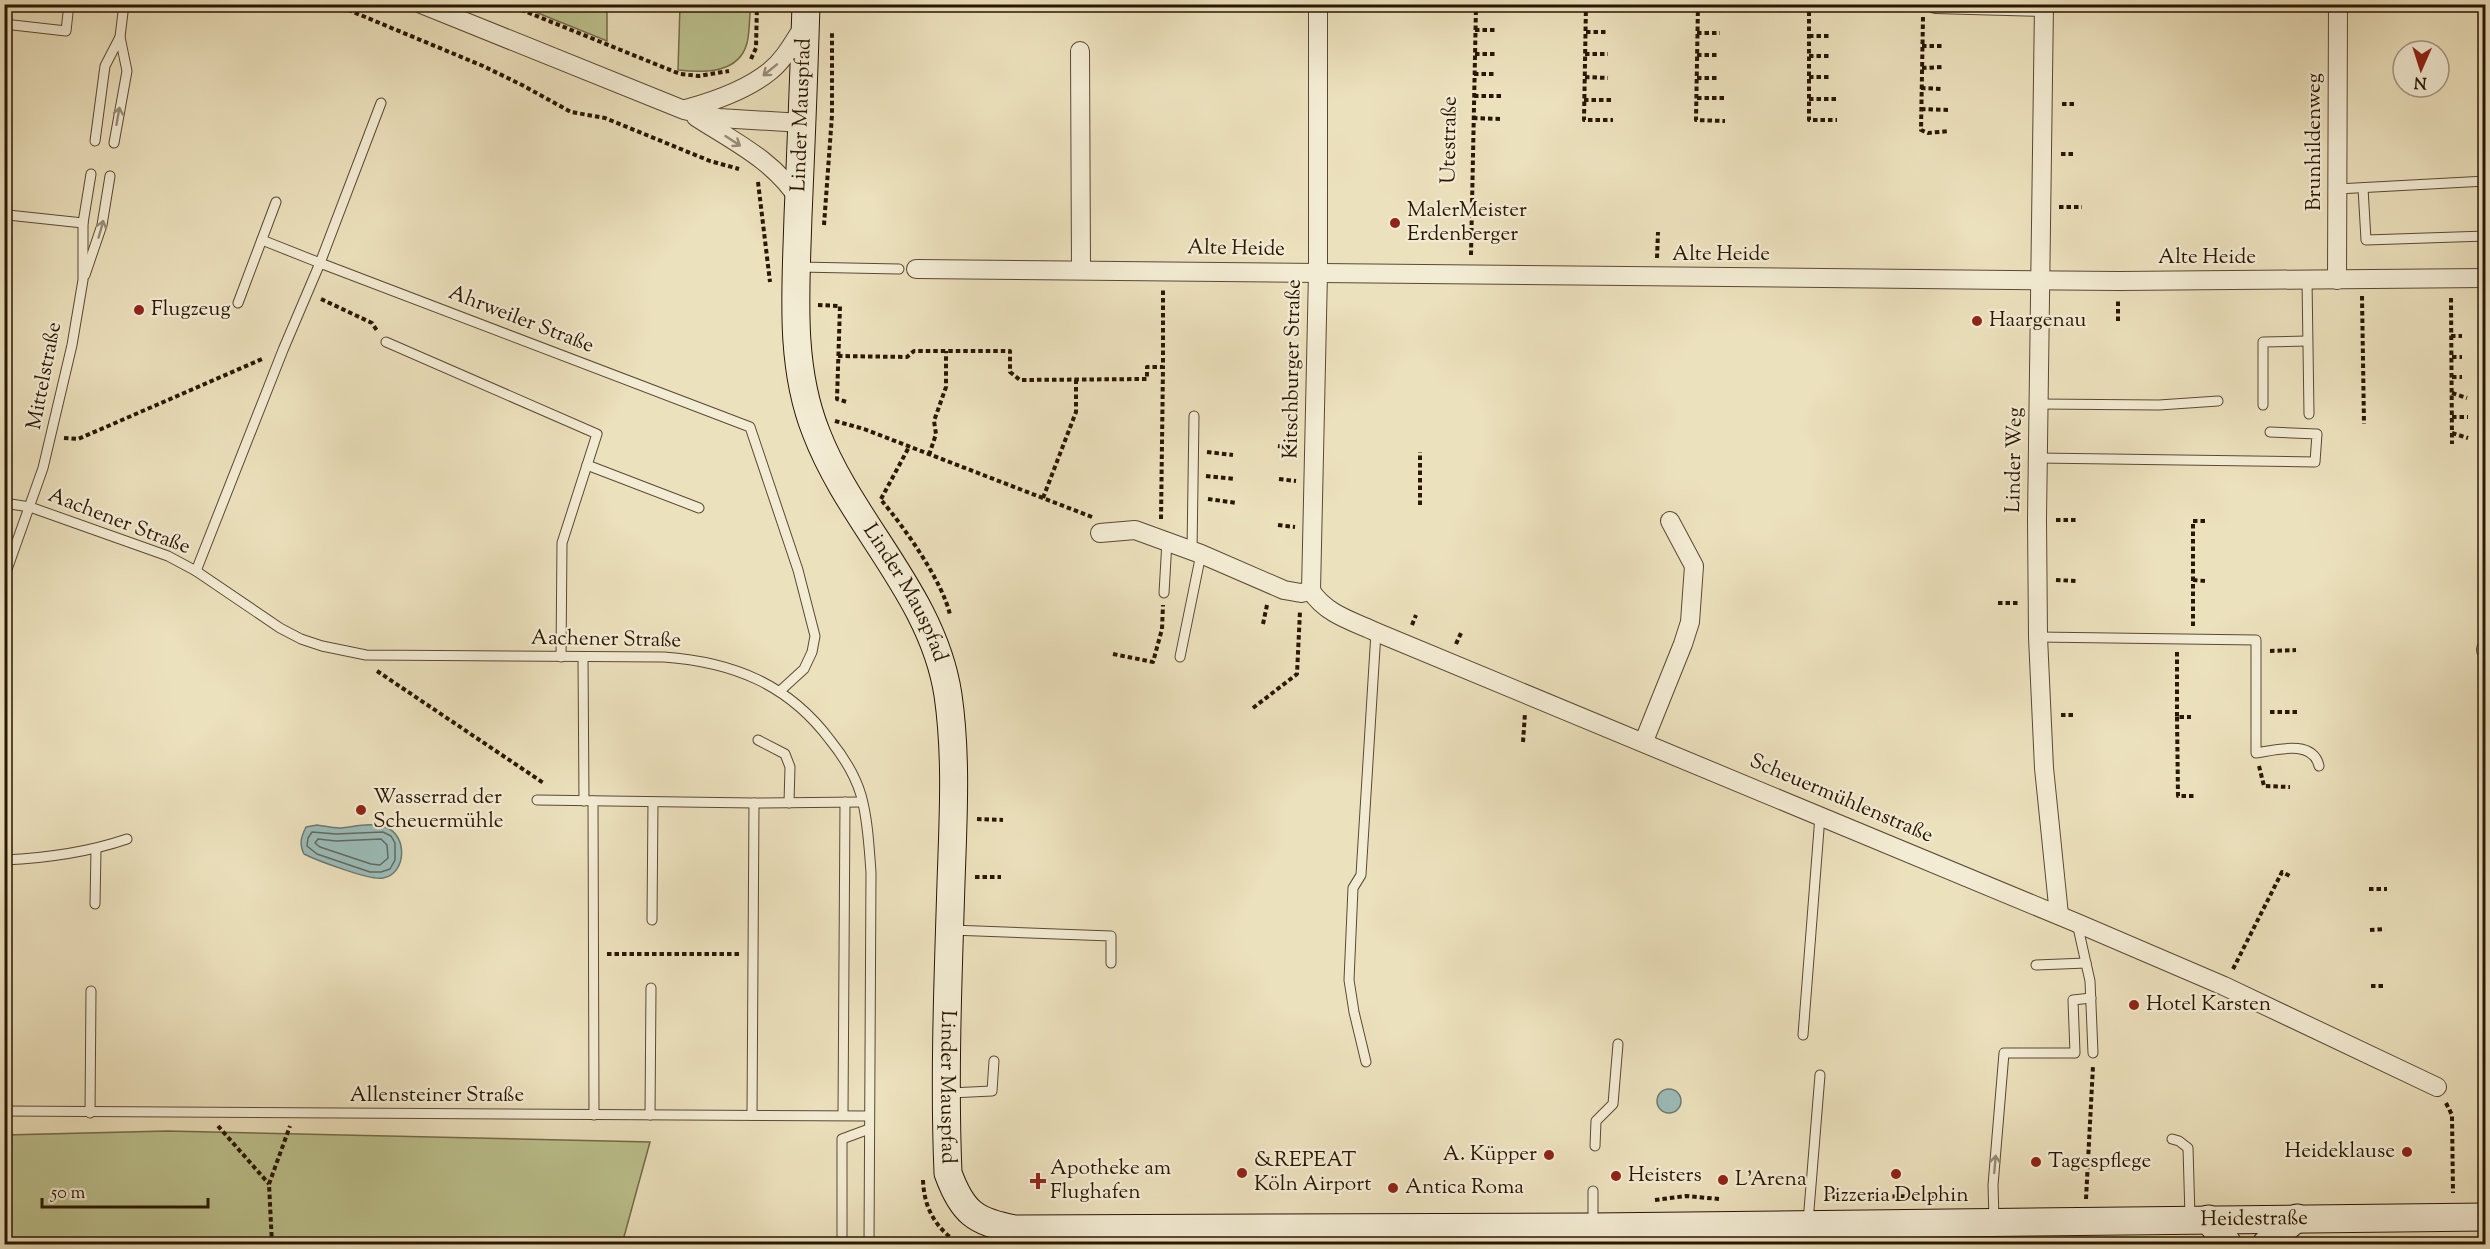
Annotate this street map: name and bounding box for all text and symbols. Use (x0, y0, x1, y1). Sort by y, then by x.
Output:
street label: Linder Mauspfad (784, 37, 820, 192)
north arrow (2391, 39, 2451, 99)
one-way arrow (762, 63, 778, 76)
text: N (2413, 70, 2427, 93)
street label: Brunhildenweg (2300, 73, 2330, 211)
street label: Utestraße (1434, 96, 1466, 184)
one-way arrow (113, 106, 124, 126)
one-way arrow (725, 135, 742, 148)
place label: MalerMeister Erdenberger (1407, 196, 1527, 250)
marker: MalerMeister Erdenberger (1388, 216, 1402, 230)
one-way arrow (96, 220, 107, 239)
street label: Alte Heide (1187, 233, 1285, 265)
street label: Alte Heide (1672, 240, 1770, 270)
street label: Alte Heide (2158, 243, 2256, 273)
street label: Ahrweiler Straße (444, 278, 598, 362)
street label: Kitschburger Straße (1276, 279, 1310, 459)
place label: Flugzeug (151, 295, 231, 325)
marker: Flugzeug (132, 303, 146, 317)
place label: Haargenau (1989, 306, 2086, 336)
marker: Haargenau (1970, 314, 1984, 328)
street label: Mittelstraße (20, 320, 70, 432)
street label: Linder Weg (1999, 407, 2031, 513)
street label: Aachener Straße (44, 481, 194, 563)
street label: Linder Mauspfad (855, 518, 955, 666)
street label: Aachener Straße (531, 624, 681, 656)
street label: Scheuermühlenstraße (1745, 747, 1937, 851)
place label: Wasserrad der Scheuermühle (373, 783, 504, 837)
marker: Wasserrad der Scheuermühle (354, 803, 368, 817)
place label: Hotel Karsten (2146, 990, 2271, 1020)
marker: Hotel Karsten (2127, 998, 2141, 1012)
street label: Linder Mauspfad (931, 1010, 963, 1165)
street label: Allensteiner Straße (350, 1081, 524, 1111)
place label: Heideklause (2285, 1137, 2395, 1167)
place label: A. Küpper (1443, 1140, 1537, 1170)
marker: Heideklause (2400, 1145, 2414, 1159)
place label: &REPEAT Köln Airport (1254, 1146, 1371, 1200)
place label: Tagespflege (2048, 1147, 2151, 1177)
marker: A. Küpper (1542, 1148, 1556, 1162)
place label: Apotheke am Flughafen (1050, 1154, 1171, 1208)
one-way arrow (1990, 1154, 2001, 1174)
marker: Tagespflege (2029, 1155, 2043, 1169)
place label: Heisters (1628, 1161, 1702, 1191)
place label: L'Arena (1735, 1165, 1807, 1195)
marker: &REPEAT Köln Airport (1235, 1166, 1249, 1180)
marker: Pizzeria Delphin (1889, 1167, 1903, 1181)
marker: Heisters (1609, 1169, 1623, 1183)
scale bar (42, 1171, 208, 1209)
place label: Antica Roma (1405, 1173, 1524, 1203)
marker: L'Arena (1716, 1173, 1730, 1187)
marker: Apotheke am Flughafen (1031, 1174, 1045, 1188)
text: 50 m (50, 1181, 86, 1207)
marker: Antica Roma (1386, 1181, 1400, 1195)
place label: Pizzeria Delphin (1823, 1181, 1969, 1211)
street label: Heidestraße (2200, 1204, 2308, 1235)

